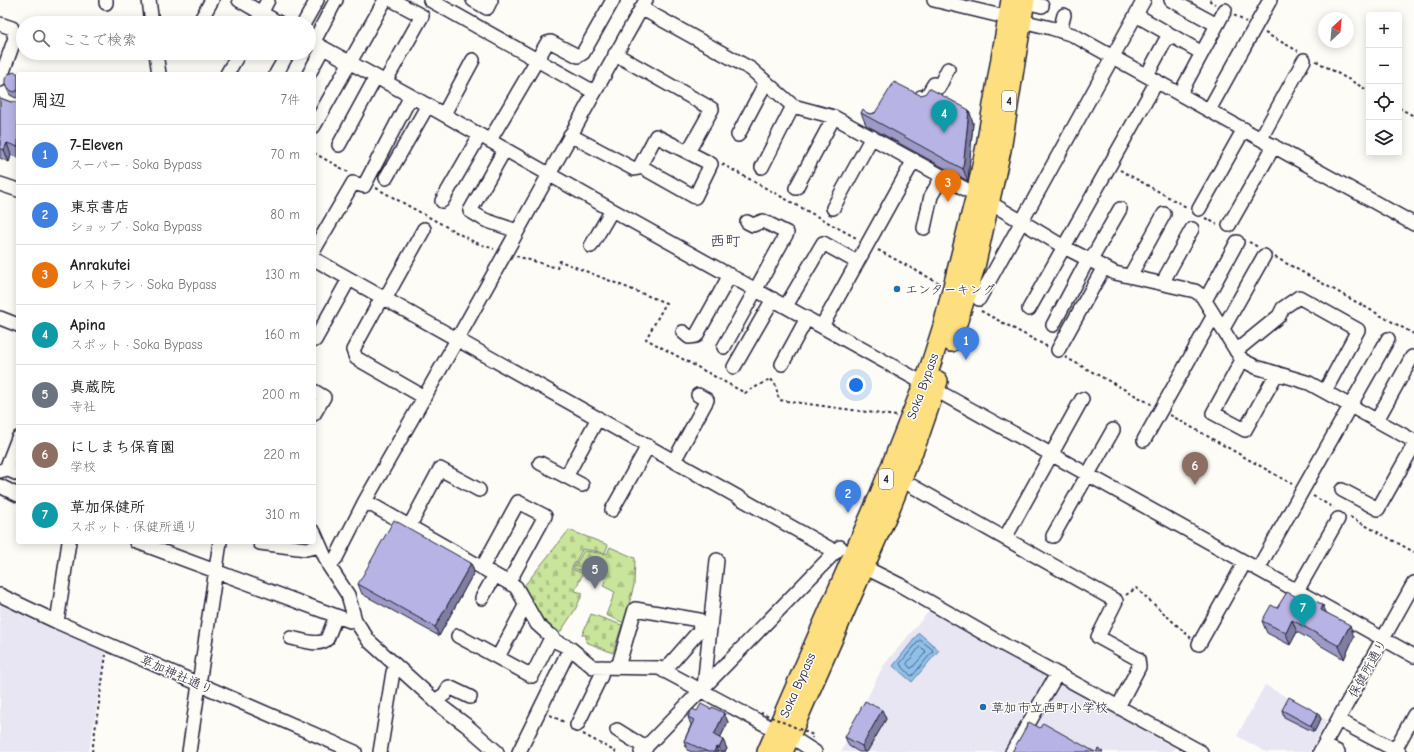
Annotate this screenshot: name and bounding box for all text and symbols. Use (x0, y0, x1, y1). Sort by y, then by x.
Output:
north arrow (1318, 12, 1354, 48)
map controls (1366, 12, 1402, 156)
button: + (1366, 12, 1402, 48)
search box (16, 16, 316, 60)
icon: search (30, 27, 52, 49)
text: ここで検索 (62, 31, 137, 49)
button: − (1366, 48, 1402, 84)
button: locate (1366, 84, 1402, 120)
text: 周辺 (32, 91, 66, 110)
road number: 4 (1002, 91, 1016, 111)
text: 7件 (281, 92, 300, 107)
pin: 4 (931, 100, 957, 133)
button: layers (1366, 120, 1402, 156)
text: 7-Eleven (70, 136, 123, 154)
text: 1 (42, 147, 48, 162)
text: 70 m (271, 147, 300, 162)
text: スーパー · Soka Bypass (70, 157, 202, 172)
pin: 3 (935, 169, 961, 202)
text: 東京書店 (70, 198, 130, 216)
text: 2 (42, 207, 48, 222)
text: 80 m (270, 207, 300, 222)
text: ショップ · Soka Bypass (70, 219, 202, 234)
district label: 西町 (710, 232, 741, 250)
text: Anrakutei (70, 256, 130, 274)
text: 3 (42, 267, 48, 282)
text: 130 m (265, 267, 300, 282)
text: レストラン · Soka Bypass (70, 277, 216, 292)
place label: エンターキング (905, 282, 995, 297)
marker: エンターキング (892, 284, 902, 294)
text: Apina (70, 316, 106, 334)
text: 4 (42, 327, 48, 342)
text: 160 m (265, 327, 300, 342)
pin: 1 (953, 327, 979, 360)
text: スポット · Soka Bypass (70, 337, 202, 352)
street label: Soka Bypass (904, 351, 941, 421)
your location (846, 375, 866, 395)
text: 真蔵院 (70, 378, 115, 396)
text: 5 (42, 387, 48, 402)
text: 200 m (262, 387, 300, 402)
text: 寺社 (70, 399, 96, 414)
text: にしまち保育園 (70, 438, 175, 456)
text: 6 (42, 447, 48, 462)
text: 220 m (263, 447, 300, 462)
pin: 6 (1182, 452, 1208, 485)
text: 学校 (70, 459, 96, 474)
road number: 4 (879, 469, 893, 489)
pin: 2 (835, 480, 861, 513)
text: 草加保健所 (70, 498, 145, 516)
text: 7 (42, 507, 48, 522)
text: 310 m (265, 507, 300, 522)
text: スポット · 保健所通り (70, 519, 198, 534)
pin: 5 (582, 556, 608, 589)
pin: 7 (1290, 594, 1316, 627)
street label: 保健所通り (1345, 636, 1390, 700)
street label: Soka Bypass (776, 650, 818, 720)
street label: 草加神社通り (138, 652, 215, 697)
place label: 草加市立西町小学校 (991, 700, 1108, 715)
marker: 草加市立西町小学校 (978, 702, 988, 712)

